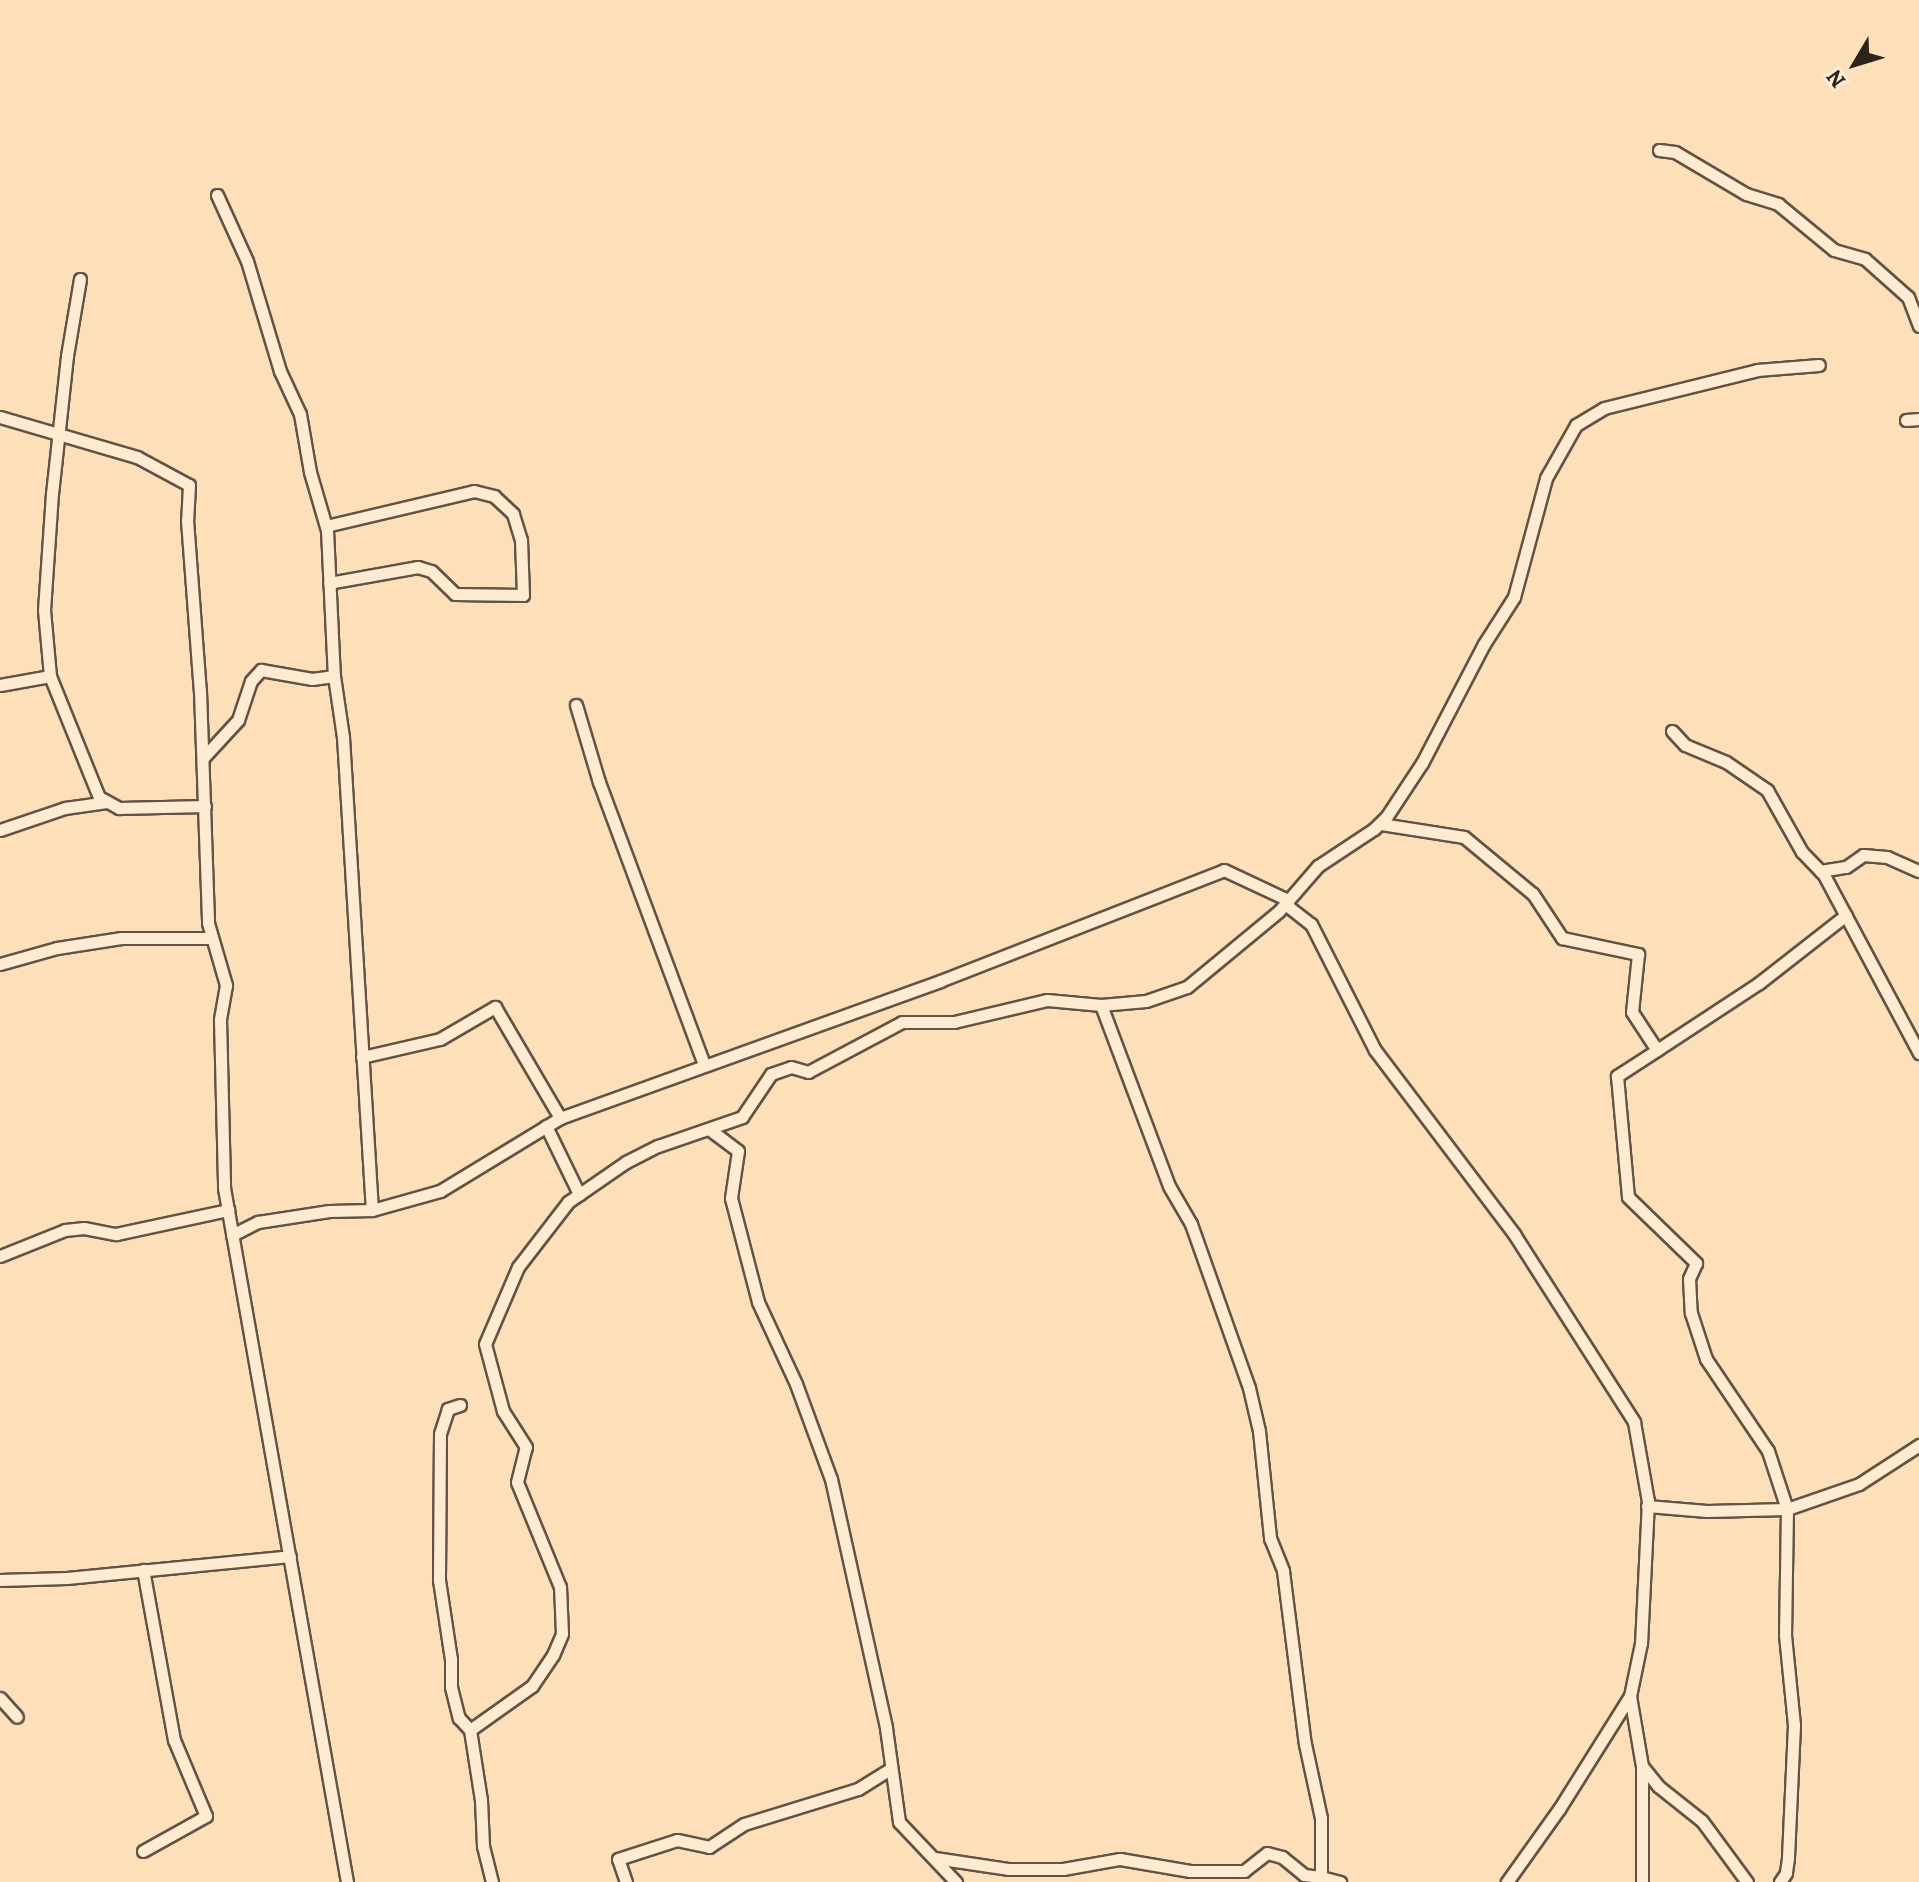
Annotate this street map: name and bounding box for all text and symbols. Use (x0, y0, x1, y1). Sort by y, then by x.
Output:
north arrow (1815, 24, 1895, 104)
text: N (1819, 63, 1853, 94)

